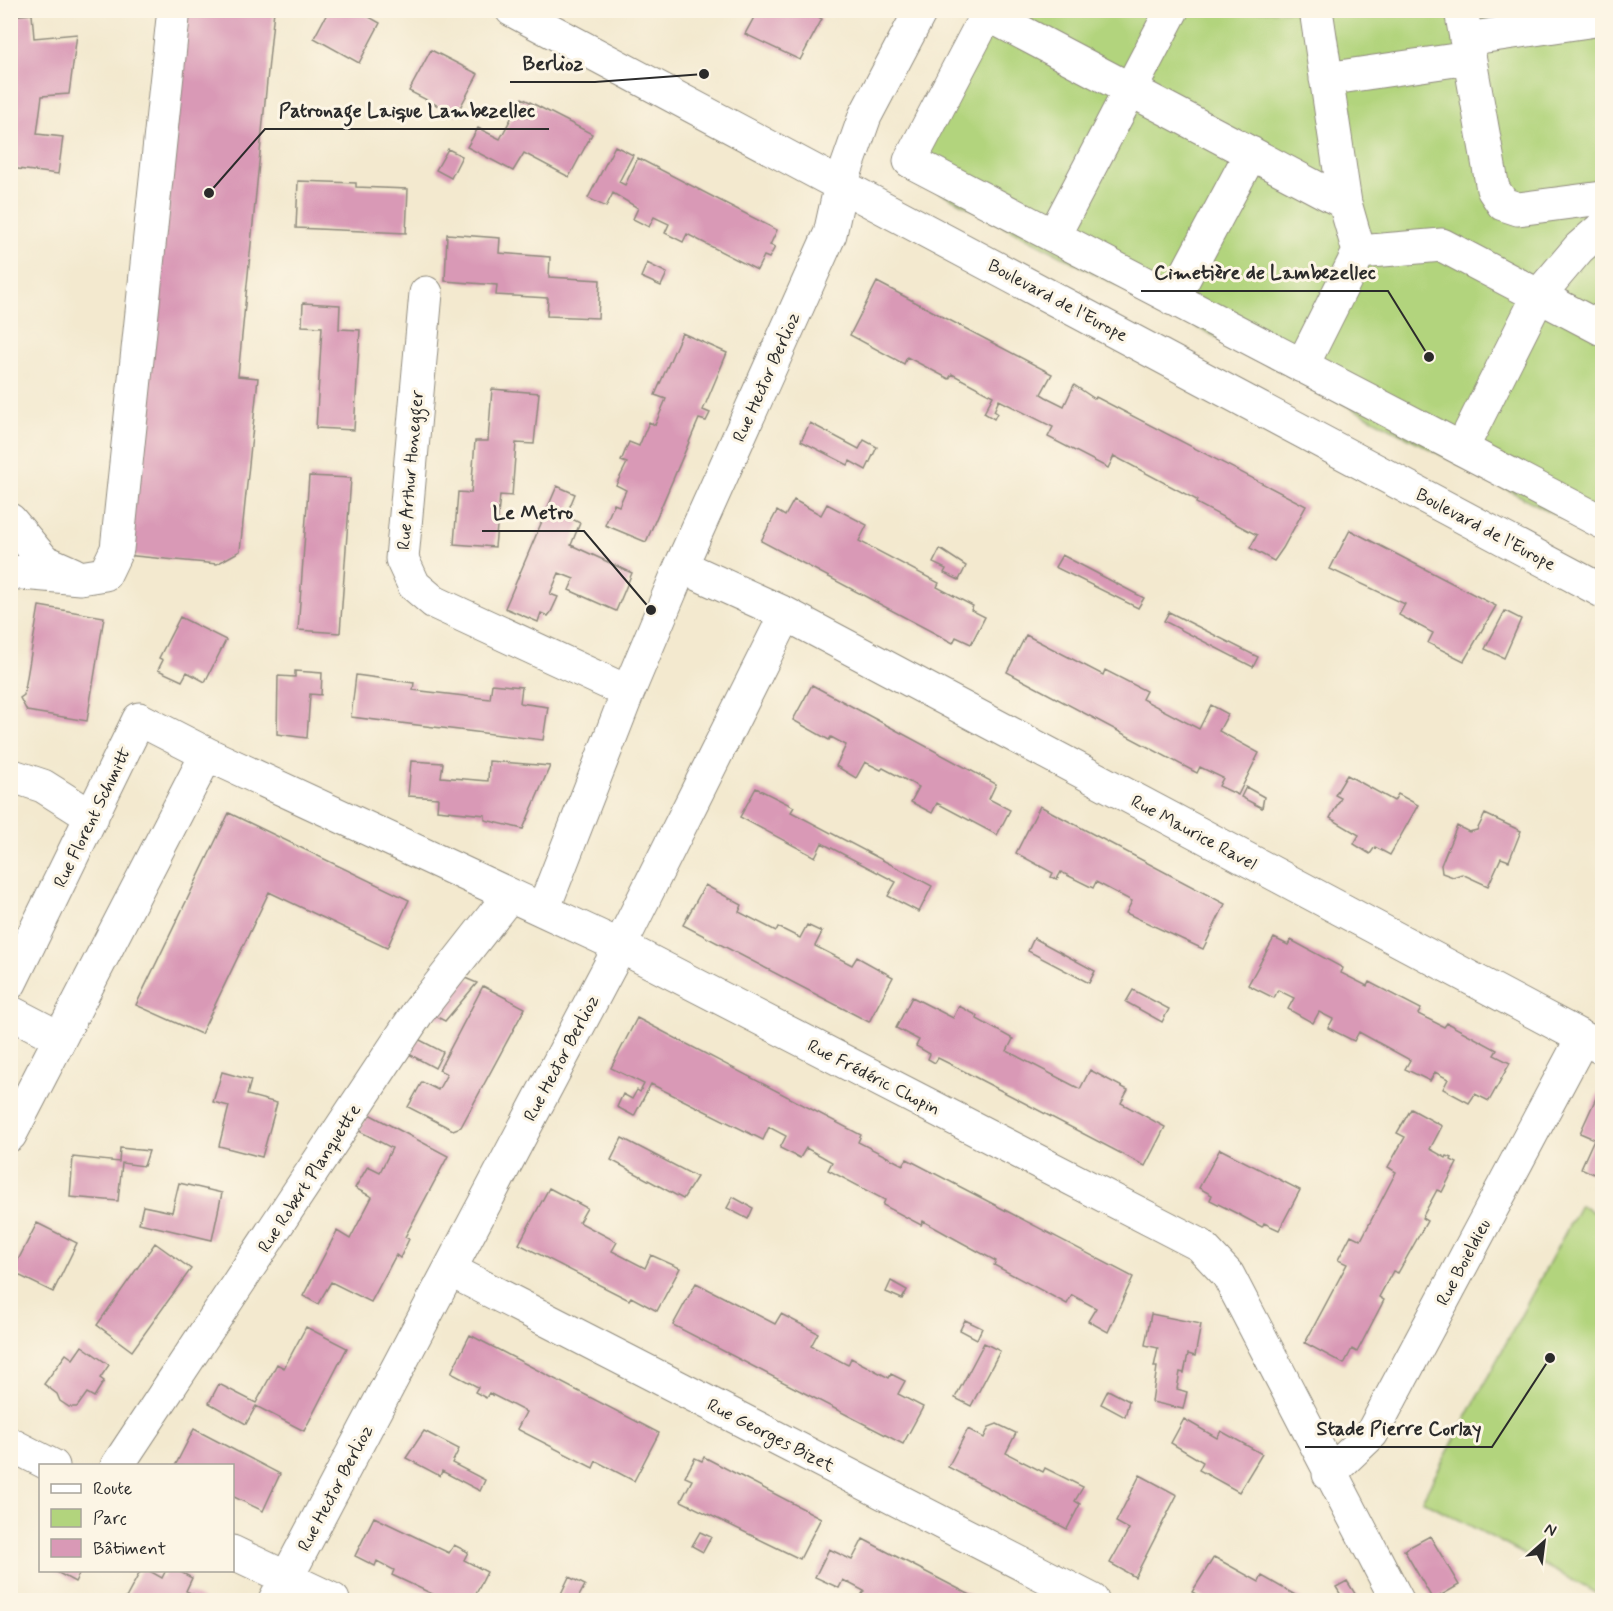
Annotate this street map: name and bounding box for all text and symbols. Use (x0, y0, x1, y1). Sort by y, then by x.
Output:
callout: Berlioz (510, 44, 595, 82)
text: Berlioz (523, 51, 584, 78)
callout: Patronage Laique Lambezellec (265, 91, 549, 129)
text: Patronage Laique Lambezellec (279, 98, 535, 127)
callout: Cimetière de Lambezellec (1141, 253, 1388, 291)
street label: Boulevard de l'Europe (983, 254, 1132, 348)
text: Cimetière de Lambezellec (1154, 260, 1376, 287)
street label: Rue Hector Berlioz (728, 309, 806, 446)
street label: Rue Arthur Honegger (392, 389, 432, 551)
street label: Boulevard de l'Europe (1411, 483, 1560, 577)
callout: Le Metro (482, 493, 584, 531)
text: Le Metro (493, 500, 573, 527)
street label: Rue Florent Schmitt (48, 743, 138, 892)
street label: Rue Maurice Ravel (1126, 790, 1261, 876)
street label: Rue Hector Berlioz (519, 991, 605, 1126)
street label: Rue Frédéric Chopin (803, 1034, 944, 1122)
street label: Rue Robert Planquette (253, 1099, 367, 1258)
street label: Rue Boieldieu (1431, 1215, 1497, 1310)
street label: Rue Georges Bizet (702, 1393, 839, 1479)
callout: Stade Pierre Corlay (1305, 1409, 1492, 1447)
text: Stade Pierre Corlay (1317, 1416, 1481, 1443)
street label: Rue Hector Berlioz (293, 1421, 379, 1556)
legend (39, 1464, 234, 1572)
text: Route (93, 1477, 132, 1501)
text: Parc (93, 1507, 127, 1531)
north arrow (1514, 1512, 1574, 1572)
text: N (1541, 1518, 1560, 1542)
text: Bâtiment (93, 1537, 166, 1561)

